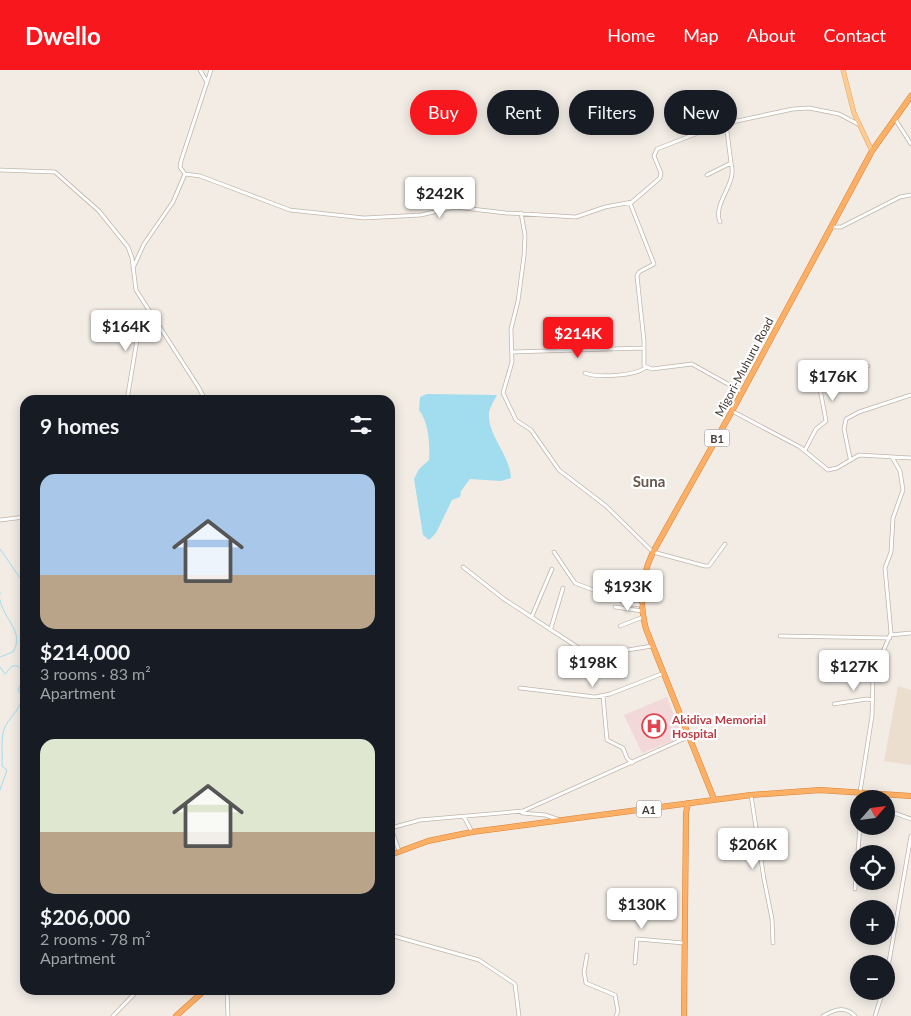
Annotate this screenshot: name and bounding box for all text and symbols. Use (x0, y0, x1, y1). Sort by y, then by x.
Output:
text: Dwello (25, 21, 101, 50)
text: Home (607, 24, 655, 46)
text: Map (683, 24, 719, 46)
text: About (747, 24, 796, 46)
text: Contact (824, 24, 886, 46)
chip: Buy (410, 90, 477, 135)
chip: Rent (487, 90, 559, 135)
chip: Filters (569, 90, 654, 135)
chip: New (664, 90, 737, 135)
pin: $242K (405, 176, 475, 219)
text: $242K (416, 183, 464, 202)
pin: $164K (91, 310, 161, 352)
street label: Migori-Muhuru Road (711, 315, 777, 419)
text: $164K (102, 316, 150, 335)
pin: $214K (543, 316, 613, 359)
text: $214K (554, 323, 602, 342)
pin: $176K (798, 360, 868, 402)
text: $176K (809, 366, 857, 385)
icon: filters (347, 411, 375, 439)
text: 9 homes (40, 413, 119, 438)
road number: B1 (704, 429, 730, 446)
district label: Suna (633, 472, 665, 490)
icon: home (163, 506, 253, 596)
pin: $193K (593, 570, 663, 612)
text: $193K (604, 576, 652, 595)
text: $214,000 (40, 639, 130, 664)
pin: $198K (558, 646, 628, 688)
pin: $127K (819, 650, 889, 692)
text: $198K (569, 652, 617, 671)
text: $127K (830, 656, 878, 675)
text: 3 rooms · 83 m² (40, 664, 151, 683)
text: Apartment (40, 683, 115, 702)
place label: Akidiva Memorial Hospital (671, 712, 766, 741)
hospital icon: Akidiva Memorial Hospital (641, 713, 667, 739)
icon: home (163, 771, 253, 861)
north arrow (850, 790, 895, 835)
map controls (850, 790, 895, 1000)
road number: A1 (636, 801, 662, 818)
pin: $206K (718, 828, 788, 870)
text: $206K (729, 834, 777, 853)
button: locate (850, 845, 895, 890)
pin: $130K (607, 888, 677, 930)
text: $130K (618, 894, 666, 913)
button: + (850, 900, 895, 945)
text: $206,000 (40, 904, 130, 929)
text: 2 rooms · 78 m² (40, 929, 151, 948)
text: Apartment (40, 948, 115, 967)
button: − (850, 955, 895, 1000)

